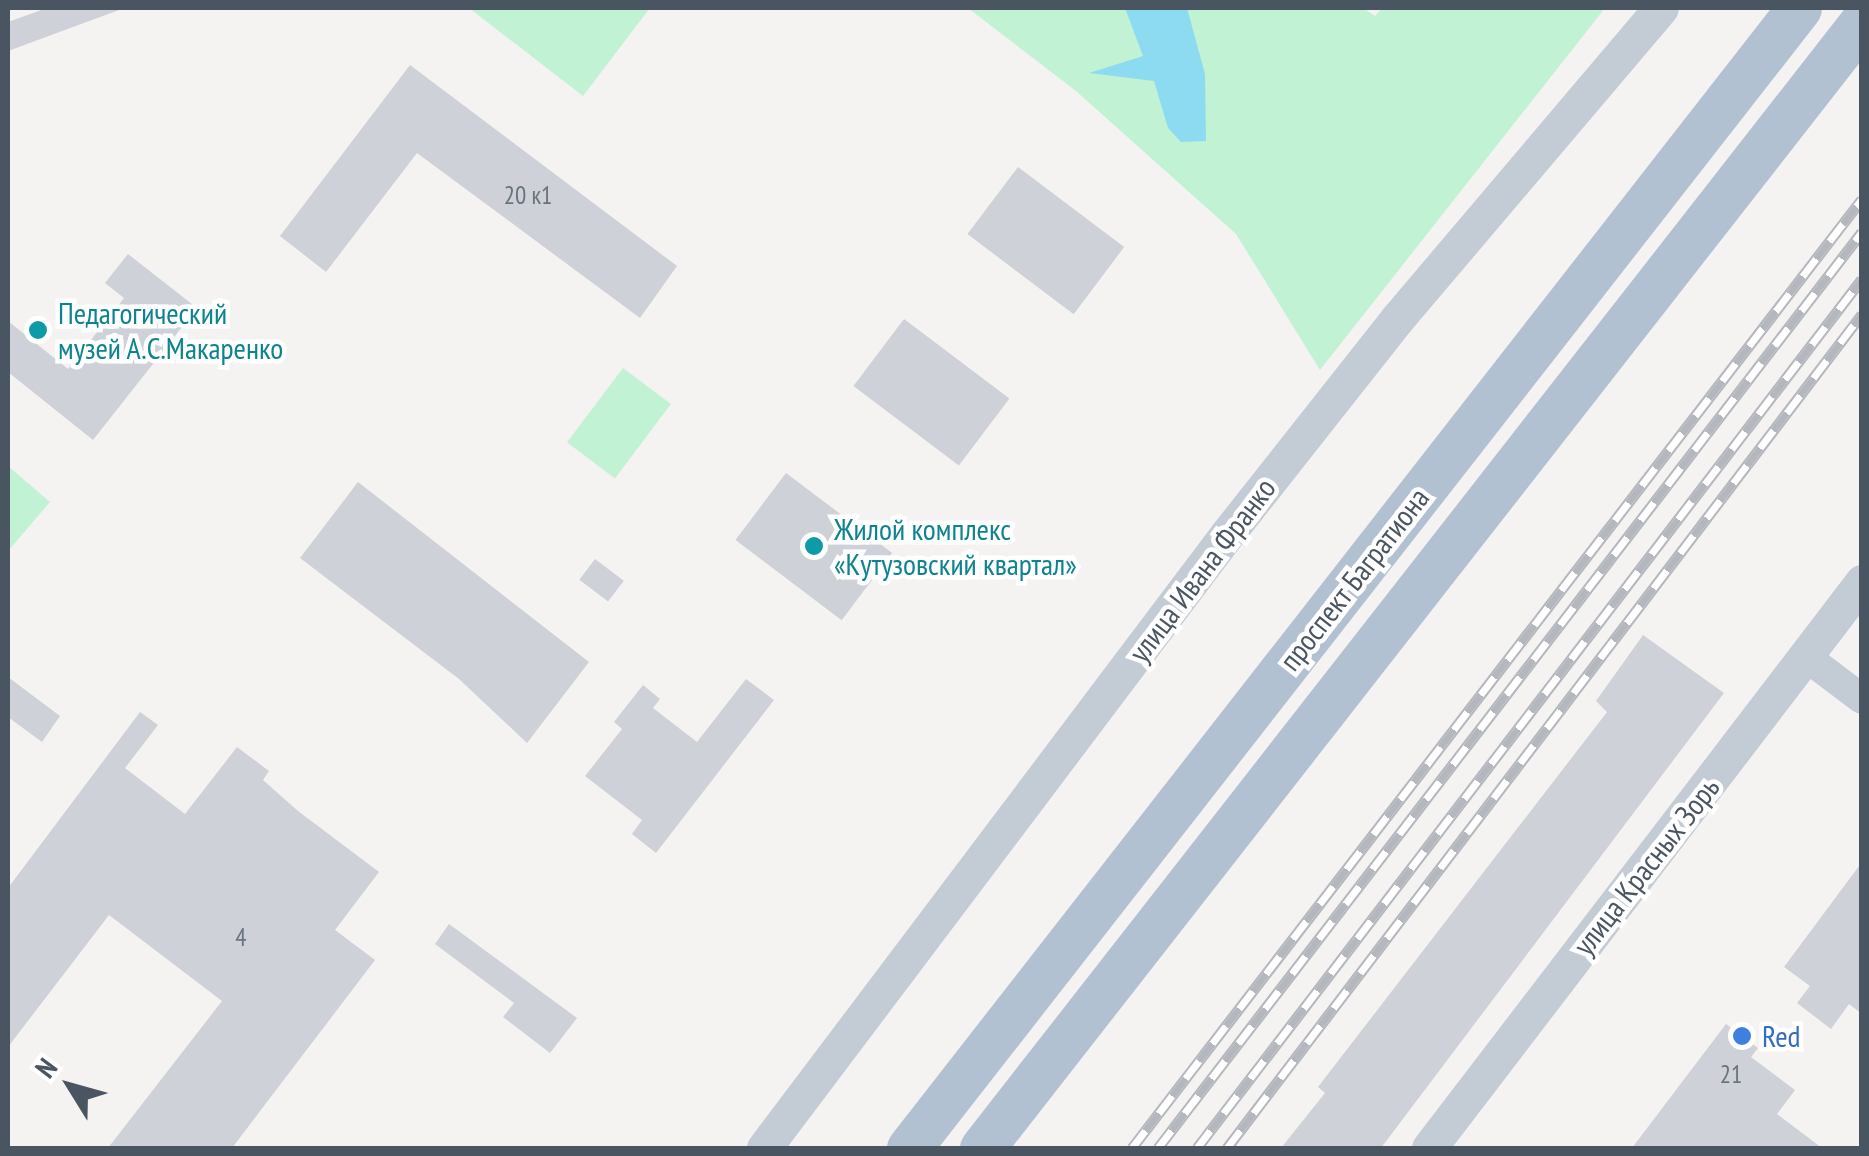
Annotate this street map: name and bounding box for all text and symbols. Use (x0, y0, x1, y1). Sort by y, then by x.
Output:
house number: 20 к1 (504, 180, 552, 210)
place label: Педагогический музей А.С.Макаренко (58, 295, 284, 366)
marker: Педагогический музей А.С.Макаренко (27, 319, 49, 341)
street label: улица Ивана Франко (1121, 471, 1283, 669)
street label: проспект Багратиона (1271, 480, 1437, 678)
place label: Жилой комплекс «Кутузовский квартал» (834, 511, 1077, 582)
marker: Жилой комплекс «Кутузовский квартал» (803, 535, 825, 557)
street label: улица Красных Зорь (1565, 770, 1727, 962)
house number: 4 (235, 922, 247, 952)
place label: Red (1762, 1018, 1801, 1054)
marker: Red (1731, 1025, 1753, 1047)
north arrow (20, 1036, 120, 1136)
text: N (26, 1050, 65, 1085)
house number: 21 (1720, 1059, 1742, 1089)

